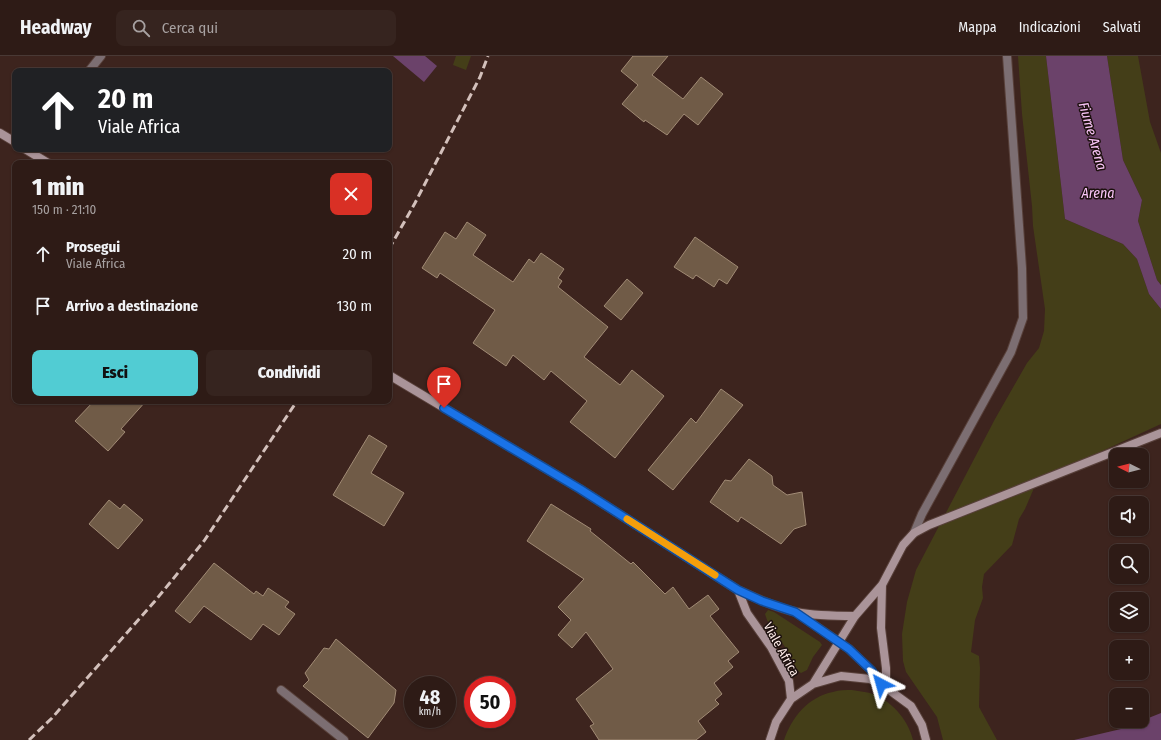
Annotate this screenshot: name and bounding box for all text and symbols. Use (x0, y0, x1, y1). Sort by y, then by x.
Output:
search box (116, 10, 396, 46)
text: Headway (20, 16, 92, 39)
icon: search (130, 17, 152, 39)
text: Cerca qui (162, 19, 218, 37)
text: Mappa (958, 19, 997, 36)
text: Indicazioni (1019, 19, 1081, 36)
text: Salvati (1103, 19, 1141, 36)
text: 20 m (98, 82, 153, 115)
icon: ahead (32, 84, 84, 136)
water label: Fiume Arena (1075, 100, 1110, 172)
text: Viale Africa (98, 116, 180, 138)
text: 1 min (32, 173, 84, 201)
button: close (330, 173, 372, 215)
water label: Arena (1081, 185, 1114, 202)
text: 150 m · 21:10 (32, 202, 96, 217)
text: Prosegui (66, 238, 120, 256)
icon: ahead (32, 243, 54, 265)
text: 20 m (343, 245, 372, 263)
text: Viale Africa (66, 256, 125, 271)
icon: arrive (32, 295, 54, 317)
text: Arrivo a destinazione (66, 297, 198, 315)
text: 130 m (337, 297, 372, 315)
button: Esci (32, 350, 198, 396)
button: Condividi (206, 350, 372, 396)
pin (427, 367, 461, 408)
icon: arrive (433, 373, 455, 395)
north arrow (1109, 448, 1149, 488)
map controls (1109, 448, 1149, 728)
button: sound (1109, 496, 1149, 536)
button: search (1109, 544, 1149, 584)
button: layers (1109, 592, 1149, 632)
street label: Viale Africa (761, 620, 803, 679)
button: + (1109, 640, 1149, 680)
position arrow (860, 663, 902, 705)
speed limit sign: 50 (464, 676, 516, 728)
text: 48 (420, 685, 440, 709)
button: − (1109, 688, 1149, 728)
text: km/h (419, 706, 441, 718)

